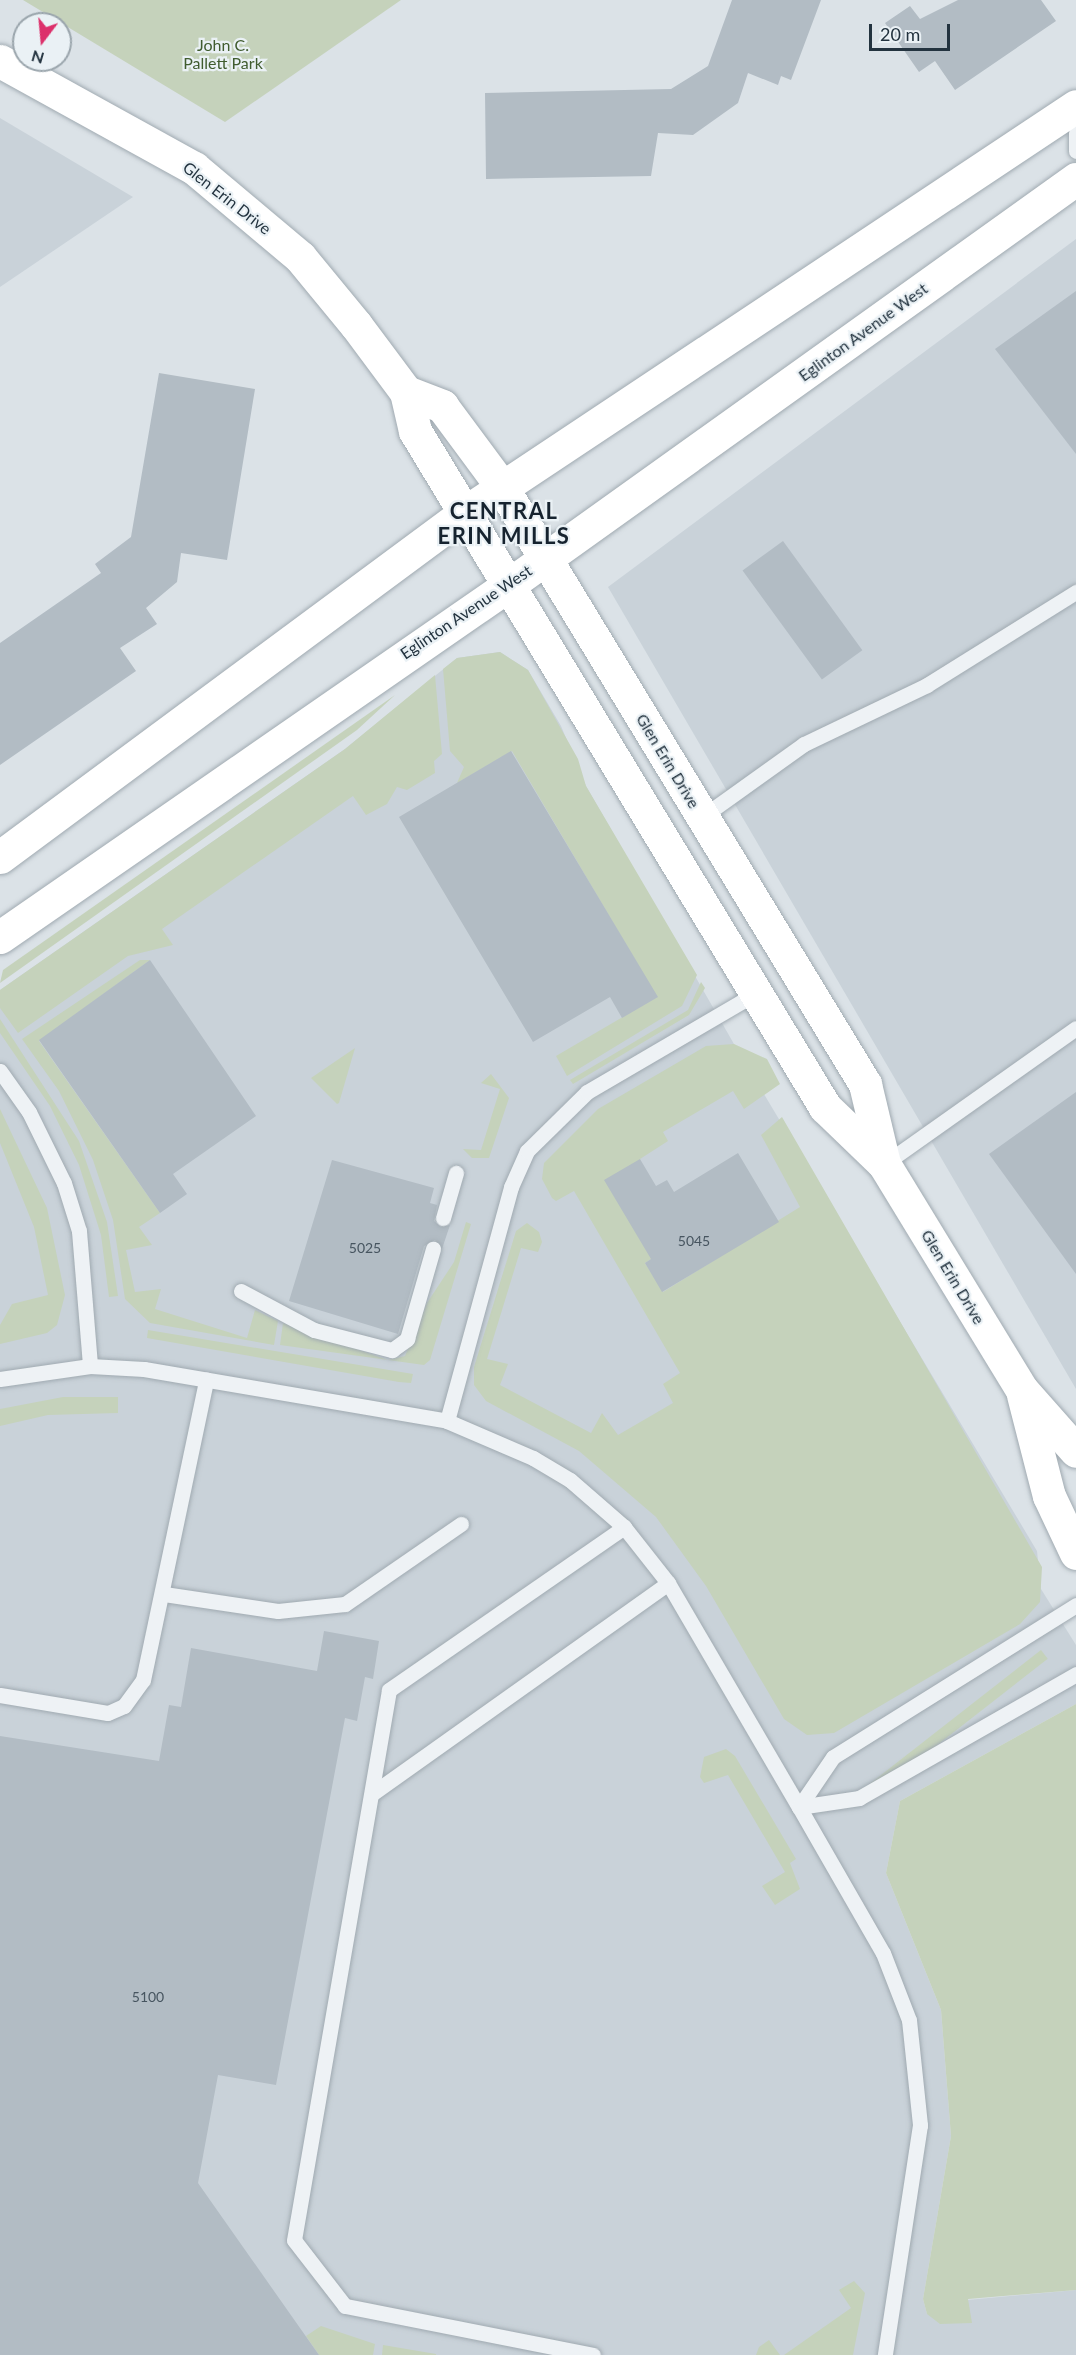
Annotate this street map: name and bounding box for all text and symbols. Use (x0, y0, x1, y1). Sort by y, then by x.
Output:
north arrow (12, 12, 72, 72)
scale bar (872, 12, 953, 50)
text: 20 m (880, 23, 920, 45)
park label: John C. Pallett Park (183, 35, 263, 73)
text: N (29, 47, 46, 69)
street label: Glen Erin Drive (179, 158, 275, 238)
street label: Eglinton Avenue West (794, 279, 932, 385)
district label: CENTRAL ERIN MILLS (438, 497, 570, 548)
street label: Eglinton Avenue West (396, 561, 536, 663)
street label: Glen Erin Drive (632, 710, 704, 812)
street label: Glen Erin Drive (917, 1226, 989, 1328)
house number: 5045 (678, 1233, 710, 1249)
house number: 5025 (349, 1240, 381, 1256)
house number: 5100 (132, 1989, 164, 2005)

